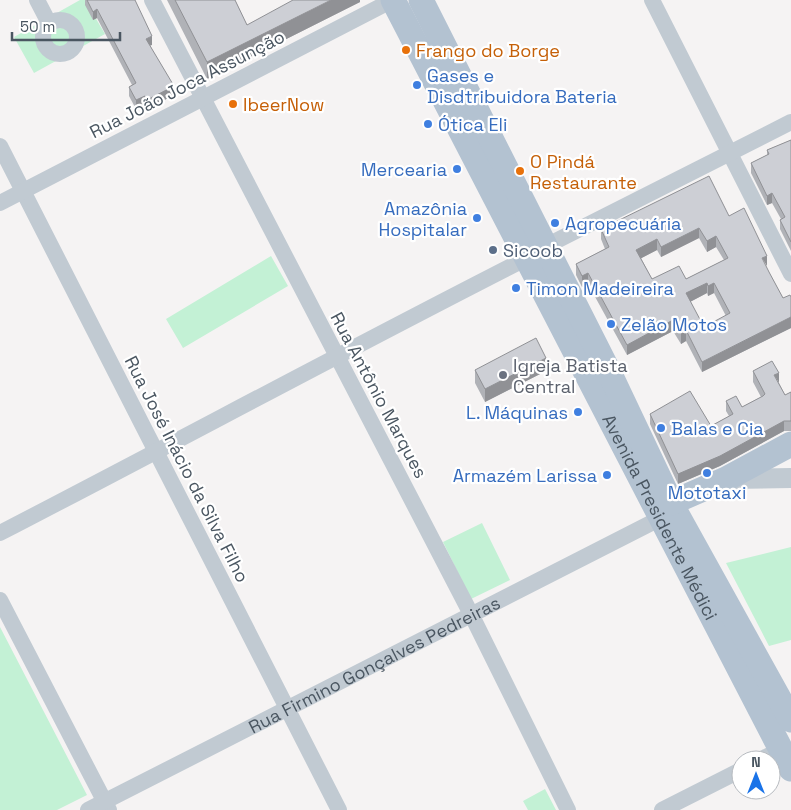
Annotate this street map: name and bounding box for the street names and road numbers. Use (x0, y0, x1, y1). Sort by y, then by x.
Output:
street label: Rua João Joca Assunção (86, 25, 288, 143)
street label: Rua Antônio Marques (326, 308, 432, 482)
street label: Rua José Inácio da Silva Filho (120, 352, 254, 586)
street label: Avenida Presidente Médici (598, 410, 723, 624)
street label: Rua Firmino Gonçalves Pedreiras (244, 591, 504, 738)

